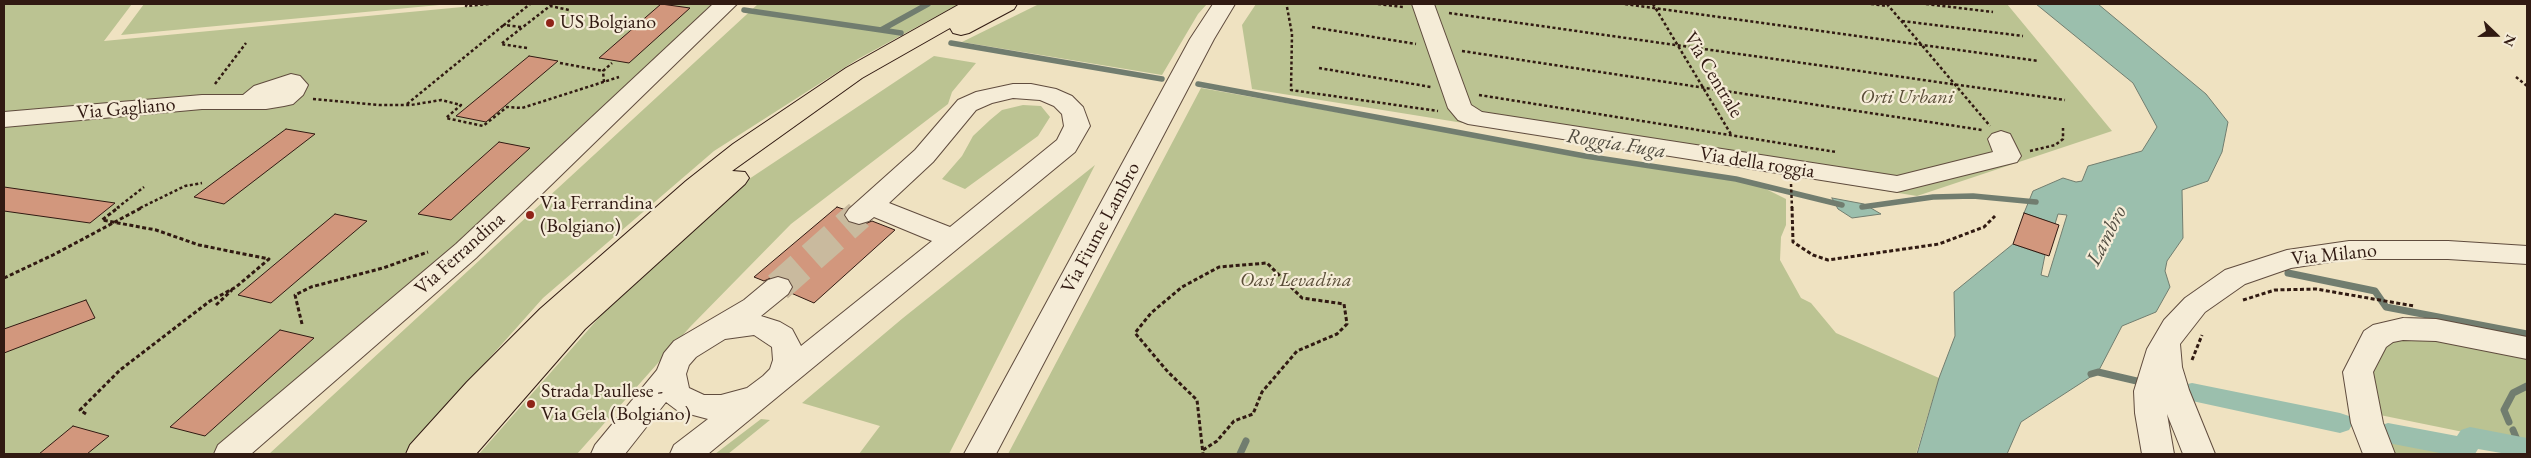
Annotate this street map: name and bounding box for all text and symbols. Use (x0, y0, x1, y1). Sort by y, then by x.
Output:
north arrow (2471, 10, 2521, 60)
place label: US Bolgiano (560, 11, 656, 35)
marker: US Bolgiano (544, 17, 556, 29)
street label: Via Centrale (1678, 28, 1748, 122)
text: N (2499, 32, 2520, 49)
park label: Orti Urbani (1860, 86, 1954, 110)
street label: Via Gagliano (75, 93, 177, 125)
water label: Roggia Fuga (1564, 124, 1668, 164)
street label: Via della roggia (1698, 142, 1816, 184)
street label: Via Fiume Lambro (1056, 158, 1146, 298)
place label: Via Ferrandina (Bolgiano) (540, 192, 653, 239)
water label: Lambro (2081, 202, 2133, 270)
street label: Via Ferrandina (410, 207, 510, 301)
marker: Via Ferrandina (Bolgiano) (524, 209, 536, 221)
street label: Via Milano (2290, 239, 2378, 271)
park label: Oasi Levadina (1240, 269, 1352, 293)
place label: Strada Paullese - Via Gela (Bolgiano) (541, 380, 691, 427)
marker: Strada Paullese - Via Gela (Bolgiano) (525, 398, 537, 410)

